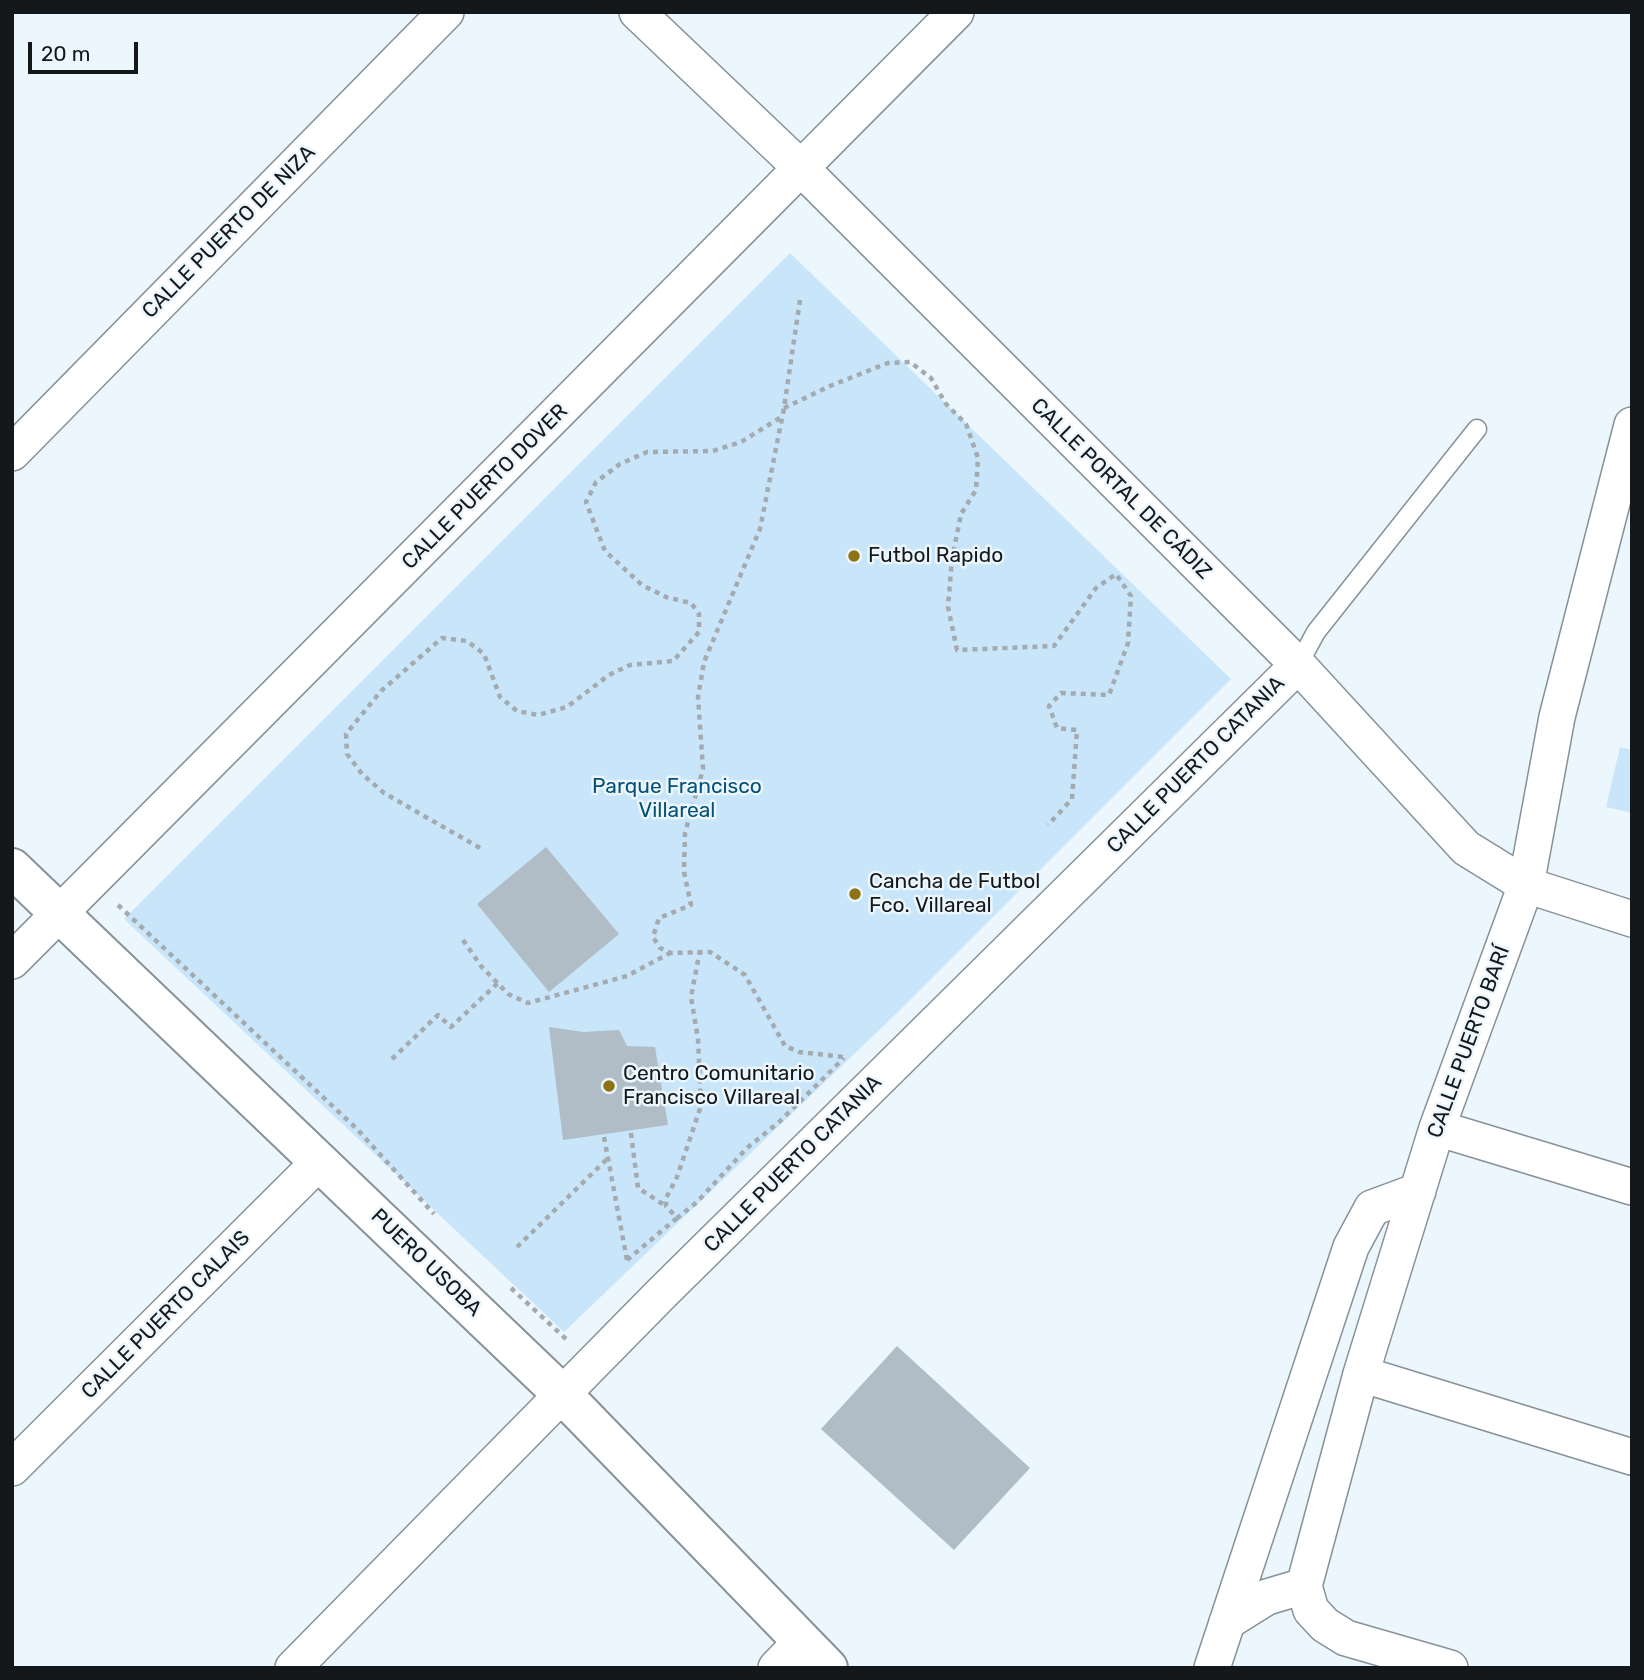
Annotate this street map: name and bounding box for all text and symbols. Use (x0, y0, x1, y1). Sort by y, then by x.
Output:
scale bar (32, 28, 142, 72)
text: 20 m (41, 41, 90, 66)
street label: CALLE PUERTO DE NIZA (137, 140, 321, 324)
street label: CALLE PORTAL DE CÁDIZ (1025, 393, 1217, 585)
street label: CALLE PUERTO DOVER (397, 399, 573, 575)
place label: Futbol Rapido (868, 543, 1003, 569)
marker: Futbol Rapido (846, 548, 862, 564)
street label: CALLE PUERTO CATANIA (1102, 671, 1290, 859)
park label: Parque Francisco Villareal (592, 774, 762, 824)
place label: Cancha de Futbol Fco. Villareal (869, 869, 1040, 919)
marker: Cancha de Futbol Fco. Villareal (847, 886, 863, 902)
street label: CALLE PUERTO BARÍ (1423, 943, 1515, 1141)
place label: Centro Comunitario Francisco Villareal (623, 1061, 815, 1111)
street label: CALLE PUERTO CATANIA (699, 1070, 887, 1258)
marker: Centro Comunitario Francisco Villareal (601, 1078, 617, 1094)
street label: PUERO USOBA (365, 1204, 487, 1322)
street label: CALLE PUERTO CALAIS (77, 1226, 255, 1404)

